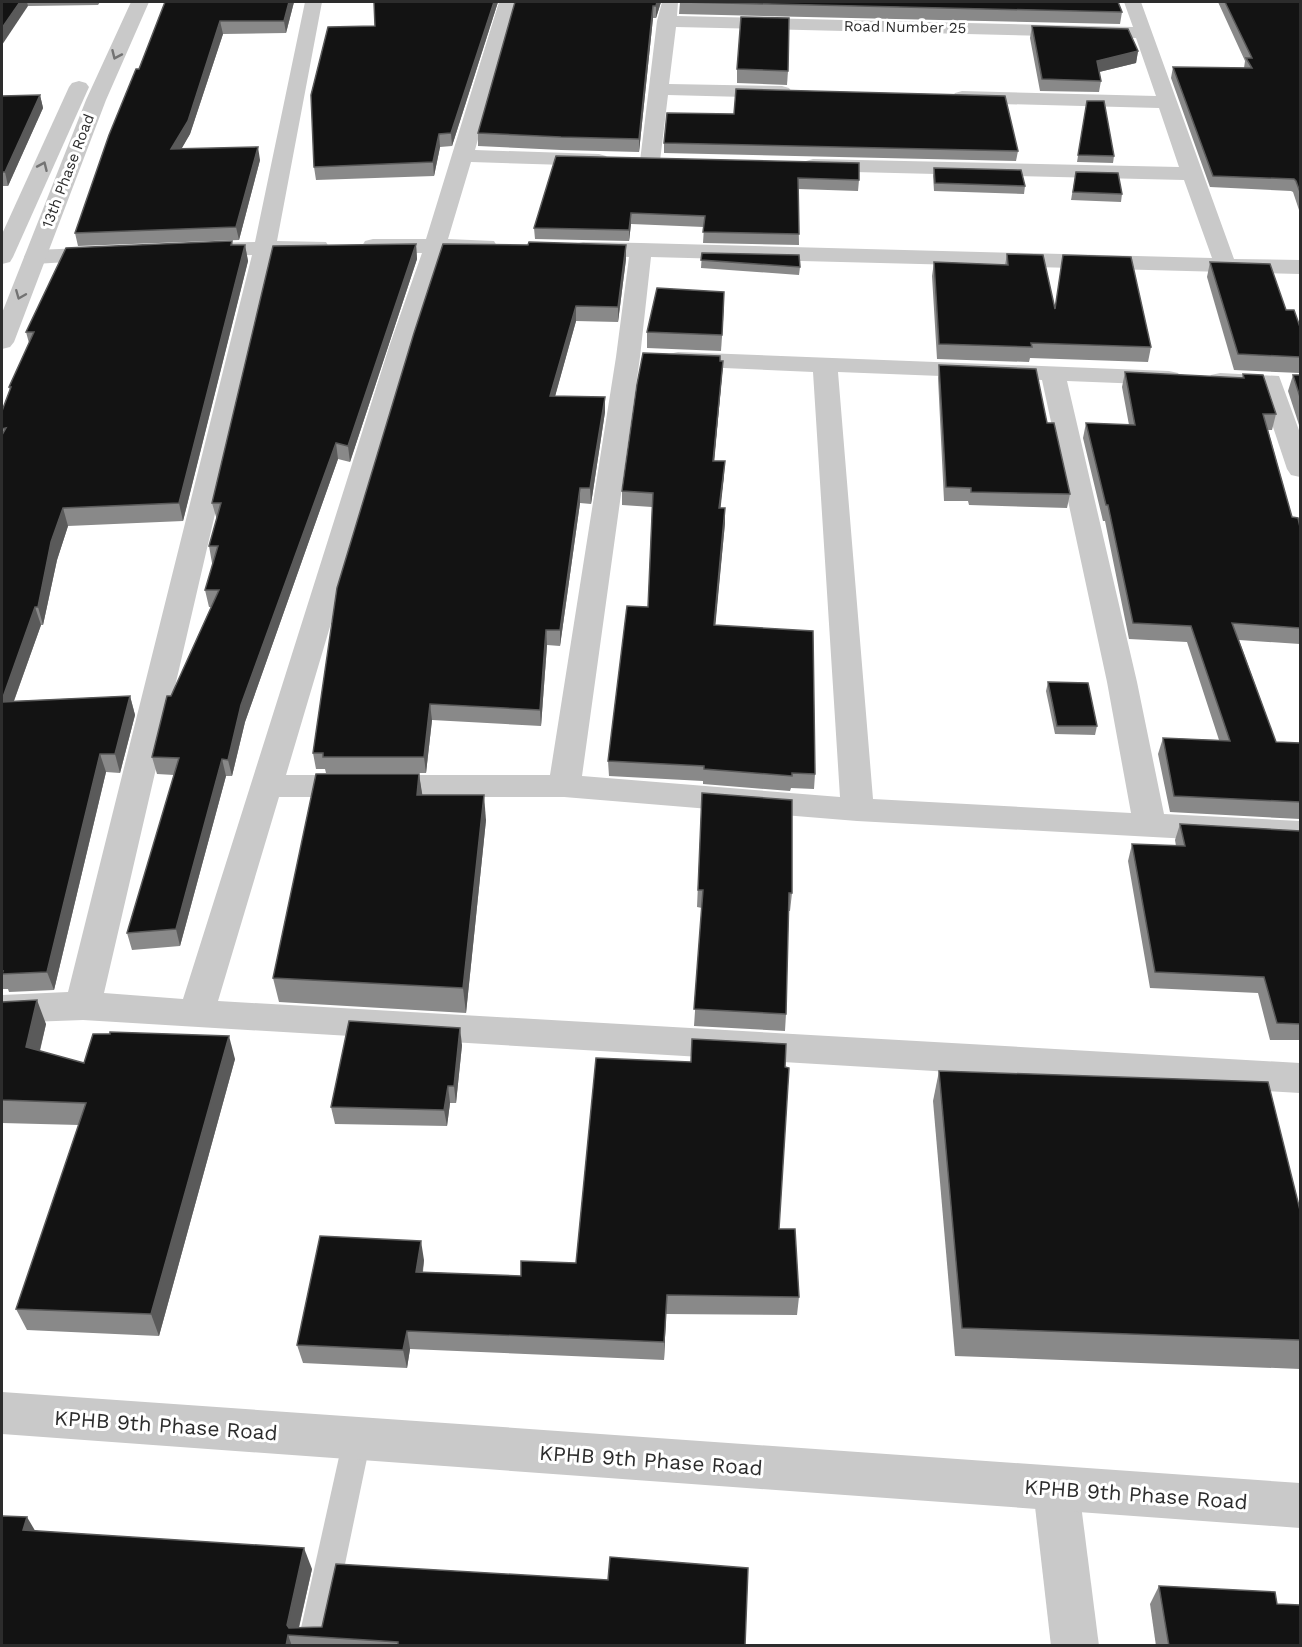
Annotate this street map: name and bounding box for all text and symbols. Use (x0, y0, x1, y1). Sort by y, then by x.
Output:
street label: Road Number 25 (844, 17, 966, 37)
one-way arrow (111, 49, 123, 60)
street label: 13th Phase Road (38, 112, 98, 230)
one-way arrow (36, 161, 48, 172)
one-way arrow (15, 289, 28, 299)
street label: KPHB 9th Phase Road (53, 1405, 279, 1445)
street label: KPHB 9th Phase Road (538, 1440, 764, 1480)
street label: KPHB 9th Phase Road (1023, 1474, 1249, 1514)

